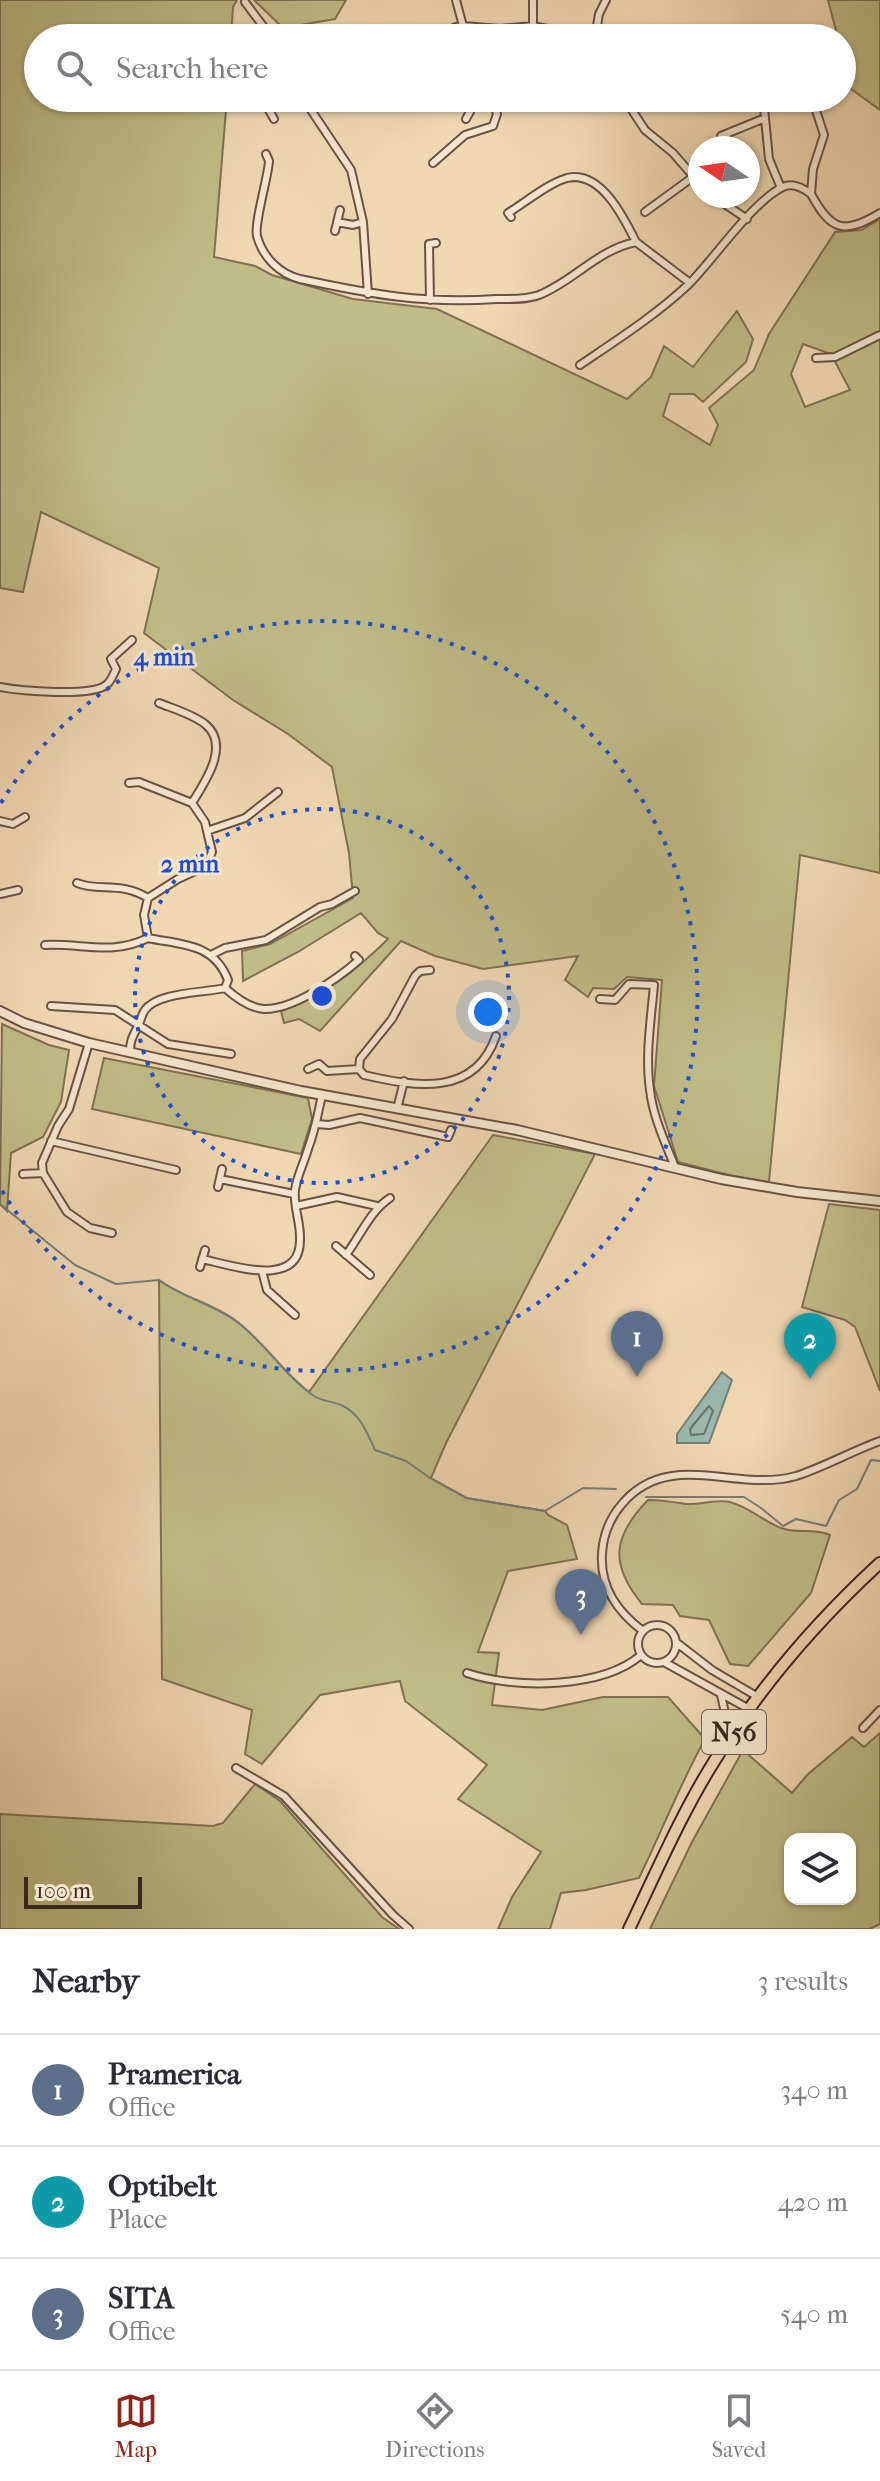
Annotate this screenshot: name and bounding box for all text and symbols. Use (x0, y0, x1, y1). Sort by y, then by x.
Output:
search box (24, 24, 856, 112)
icon: search (52, 46, 96, 90)
text: Search here (116, 51, 268, 86)
north arrow (688, 136, 760, 208)
text: 4 min (133, 643, 195, 672)
text: 2 min (161, 850, 220, 878)
centre of rings (308, 982, 336, 1010)
your location (468, 992, 508, 1032)
pin: 1 (611, 1311, 663, 1377)
pin: 2 (784, 1313, 836, 1379)
pin: 3 (555, 1569, 607, 1635)
road number: N56 (702, 1710, 766, 1754)
map controls (784, 1833, 856, 1905)
button: layers (784, 1833, 856, 1905)
scale bar (24, 1873, 142, 1909)
text: 100 m (36, 1878, 91, 1904)
text: Nearby (32, 1961, 139, 2001)
text: 3 results (758, 1966, 848, 1997)
text: Pramerica (108, 2057, 241, 2092)
text: 1 (53, 2075, 63, 2106)
text: 340 m (780, 2075, 848, 2106)
text: Office (108, 2092, 176, 2123)
text: Optibelt (108, 2169, 217, 2204)
text: 2 (51, 2187, 65, 2218)
text: 420 m (778, 2187, 848, 2218)
text: Place (108, 2204, 167, 2235)
text: SITA (108, 2281, 174, 2316)
text: 3 (53, 2299, 63, 2330)
text: 540 m (780, 2299, 848, 2330)
text: Office (108, 2316, 176, 2347)
tab: Map (114, 2389, 158, 2463)
tab: Directions (385, 2389, 484, 2463)
tab: Saved (712, 2389, 766, 2463)

